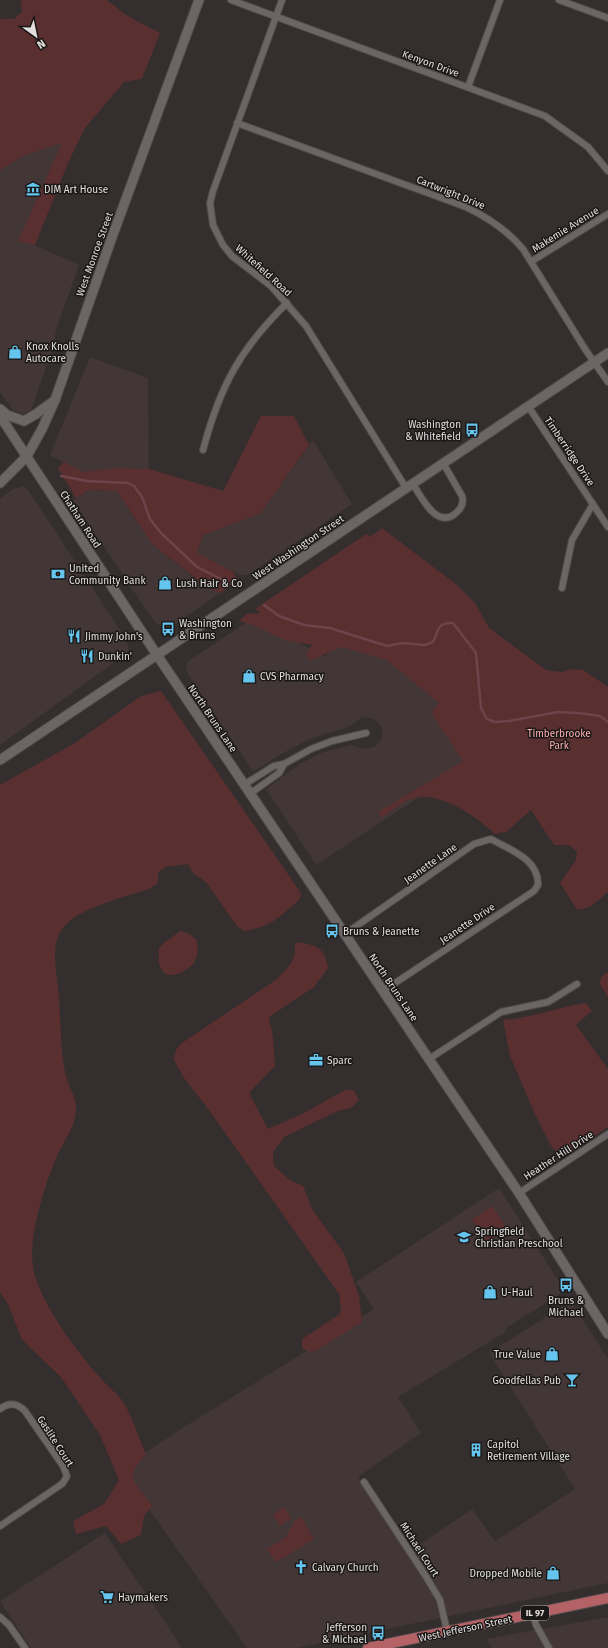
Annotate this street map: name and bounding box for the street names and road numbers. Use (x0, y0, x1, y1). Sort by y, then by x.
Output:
street label: Kenyon Drive (401, 48, 461, 80)
street label: Cartwright Drive (415, 174, 487, 212)
street label: Makemie Avenue (530, 205, 601, 255)
street label: West Monroe Street (74, 210, 116, 298)
street label: Whitefield Road (233, 242, 294, 299)
street label: Timberridge Drive (542, 415, 597, 489)
street label: Chatham Road (57, 489, 103, 550)
street label: West Washington Street (251, 513, 347, 583)
street label: North Bruns Lane (185, 682, 239, 755)
street label: Jeanette Lane (402, 841, 459, 887)
street label: Jeanette Drive (438, 901, 497, 947)
street label: North Bruns Lane (366, 951, 420, 1024)
street label: Heather Hill Drive (521, 1129, 596, 1183)
street label: Gaslite Court (34, 1414, 76, 1470)
street label: Michael Court (397, 1520, 441, 1579)
road number: IL 97 (521, 1606, 549, 1620)
street label: West Jefferson Street (418, 1613, 513, 1645)

